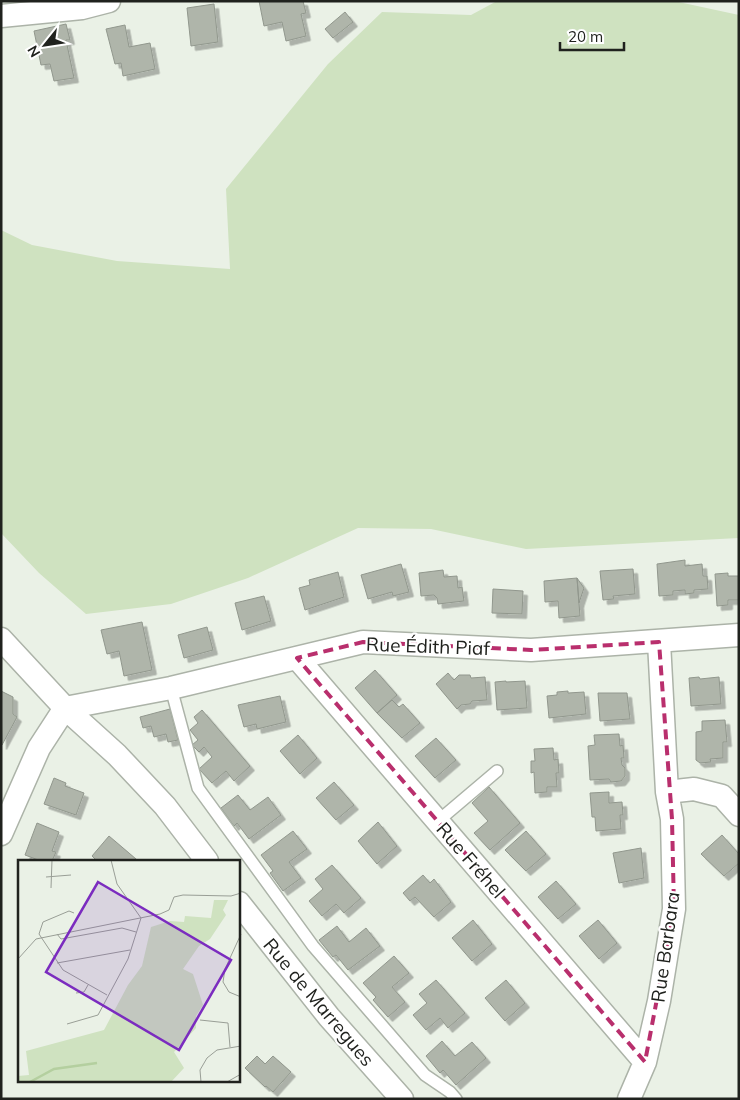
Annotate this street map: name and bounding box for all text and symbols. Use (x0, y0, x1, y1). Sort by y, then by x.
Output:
north arrow (20, 20, 70, 70)
scale bar (560, 20, 624, 52)
text: 20 m (568, 27, 603, 46)
text: N (23, 42, 44, 61)
street label: Rue Édith Piaf (366, 632, 491, 660)
street label: Rue Fréhel (431, 817, 511, 903)
inset map (18, 860, 240, 1082)
street label: Rue Barbara (645, 890, 685, 1004)
street label: Rue de Marregues (258, 933, 380, 1071)

